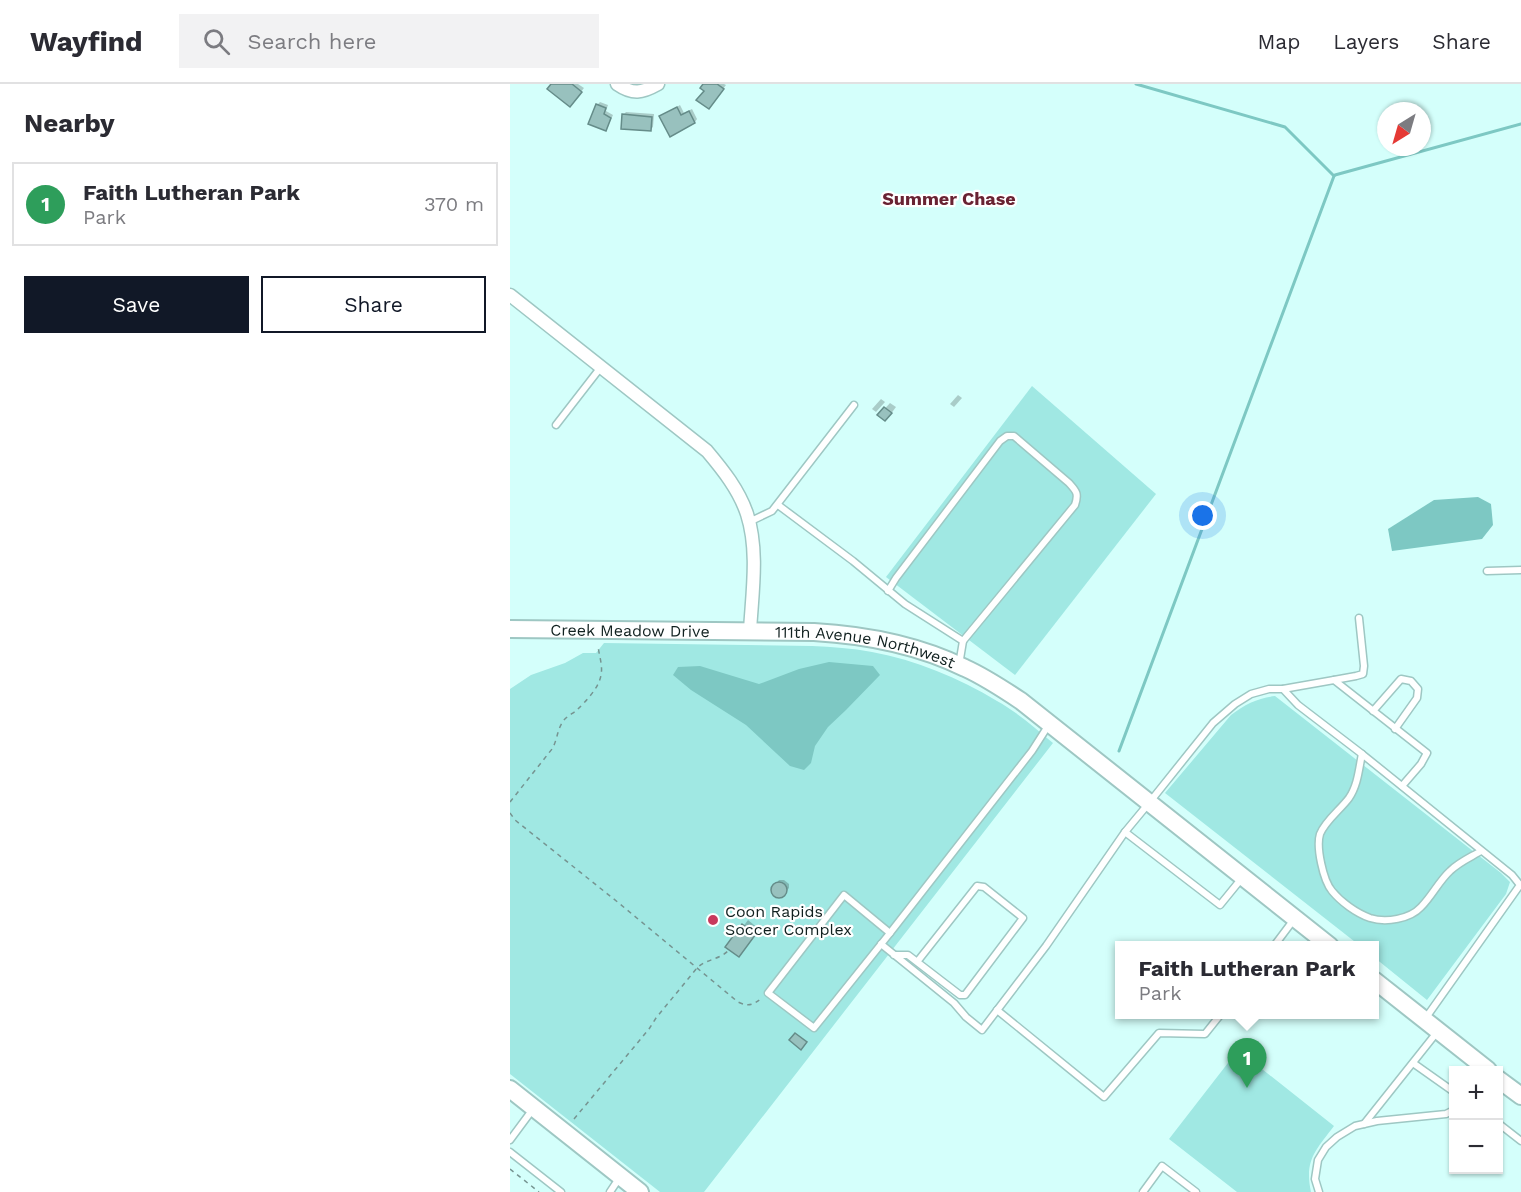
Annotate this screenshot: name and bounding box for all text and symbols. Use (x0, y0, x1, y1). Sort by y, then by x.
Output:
search box (179, 14, 599, 68)
text: Wayfind (30, 25, 143, 58)
icon: search (200, 25, 233, 58)
text: Search here (248, 29, 377, 54)
text: Map (1257, 29, 1300, 54)
text: Layers (1333, 29, 1399, 54)
text: Share (1432, 29, 1491, 54)
north arrow (1377, 102, 1431, 156)
text: Nearby (24, 108, 115, 138)
text: Faith Lutheran Park (83, 180, 300, 205)
district label: Summer Chase (882, 188, 1016, 209)
text: 1 (41, 192, 50, 216)
text: 370 m (424, 192, 484, 216)
text: Park (83, 205, 126, 229)
button: Save (24, 276, 249, 333)
button: Share (261, 276, 486, 333)
your location (1188, 501, 1217, 530)
street label: Creek Meadow Drive (550, 620, 710, 641)
street label: 111th Avenue Northwest (775, 623, 958, 672)
place label: Coon Rapids Soccer Complex (725, 902, 852, 939)
marker: Coon Rapids Soccer Complex (706, 913, 720, 927)
popup (1115, 941, 1379, 1019)
text: Faith Lutheran Park (1138, 956, 1356, 981)
text: Park (1138, 981, 1182, 1005)
pin: 1 (1228, 1038, 1266, 1088)
map controls (1449, 1066, 1503, 1174)
button: + (1449, 1066, 1503, 1120)
button: − (1449, 1120, 1503, 1174)

